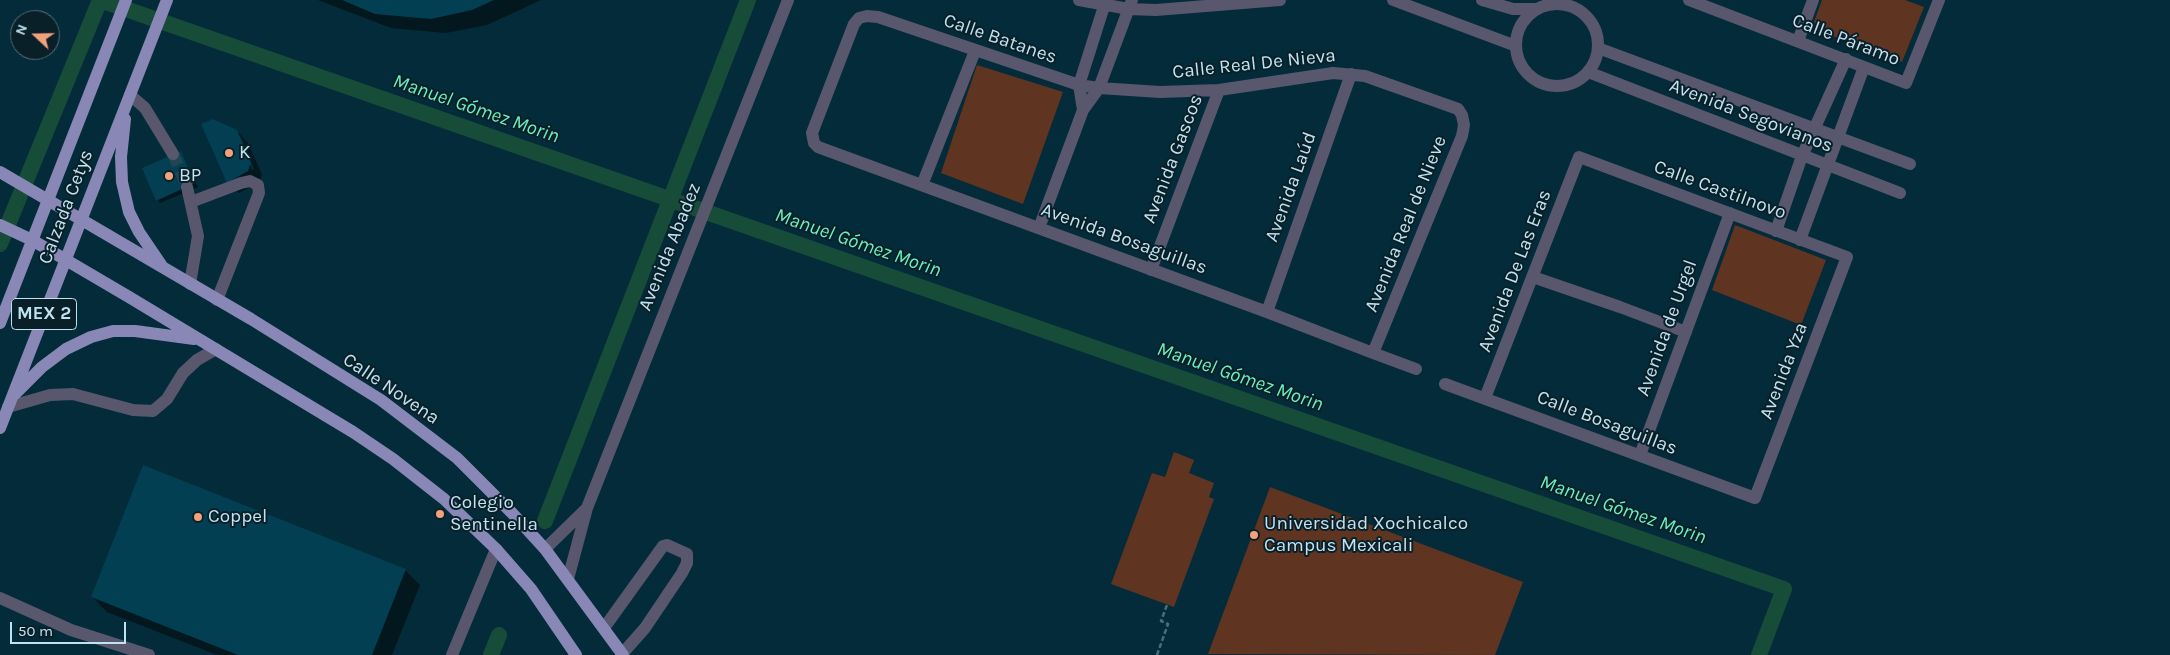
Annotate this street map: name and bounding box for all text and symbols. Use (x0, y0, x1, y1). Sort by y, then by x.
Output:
street label: Calle Batanes (940, 9, 1060, 69)
street label: Calle Páramo (1789, 9, 1903, 71)
north arrow (10, 10, 60, 60)
text: N (12, 22, 31, 38)
street label: Calle Real De Nieva (1171, 44, 1337, 84)
water label: Manuel Gómez Morin (390, 69, 562, 149)
street label: Avenida Segovianos (1666, 74, 1836, 158)
street label: Avenida Gascos (1138, 91, 1208, 227)
street label: Avenida Laúd (1261, 129, 1321, 245)
street label: Avenida Real de Nieve (1360, 133, 1452, 315)
place label: K (239, 142, 251, 164)
street label: Calzada Cetys (34, 147, 98, 267)
marker: K (223, 147, 235, 159)
street label: Calle Castilnovo (1651, 156, 1789, 224)
place label: BP (179, 165, 201, 187)
marker: BP (163, 170, 175, 182)
street label: Avenida Abadez (634, 180, 706, 314)
street label: Avenida De Las Eras (1474, 187, 1556, 355)
street label: Avenida Bosaguillas (1038, 198, 1210, 280)
water label: Manuel Gómez Morin (772, 203, 944, 283)
street label: Avenida de Urgel (1632, 257, 1702, 399)
road number: MEX 2 (12, 298, 76, 329)
street label: Avenida Yza (1755, 319, 1813, 423)
water label: Manuel Gómez Morin (1154, 337, 1326, 417)
street label: Calle Novena (338, 348, 444, 430)
street label: Calle Bosaguillas (1534, 386, 1680, 460)
water label: Manuel Gómez Morin (1537, 470, 1709, 550)
place label: Colegio Sentinella (450, 492, 538, 536)
place label: Coppel (208, 506, 267, 528)
marker: Colegio Sentinella (434, 508, 446, 520)
marker: Coppel (192, 511, 204, 523)
place label: Universidad Xochicalco Campus Mexicali (1264, 513, 1468, 557)
marker: Universidad Xochicalco Campus Mexicali (1248, 529, 1260, 541)
scale bar (12, 612, 129, 644)
text: 50 m (18, 622, 53, 640)

